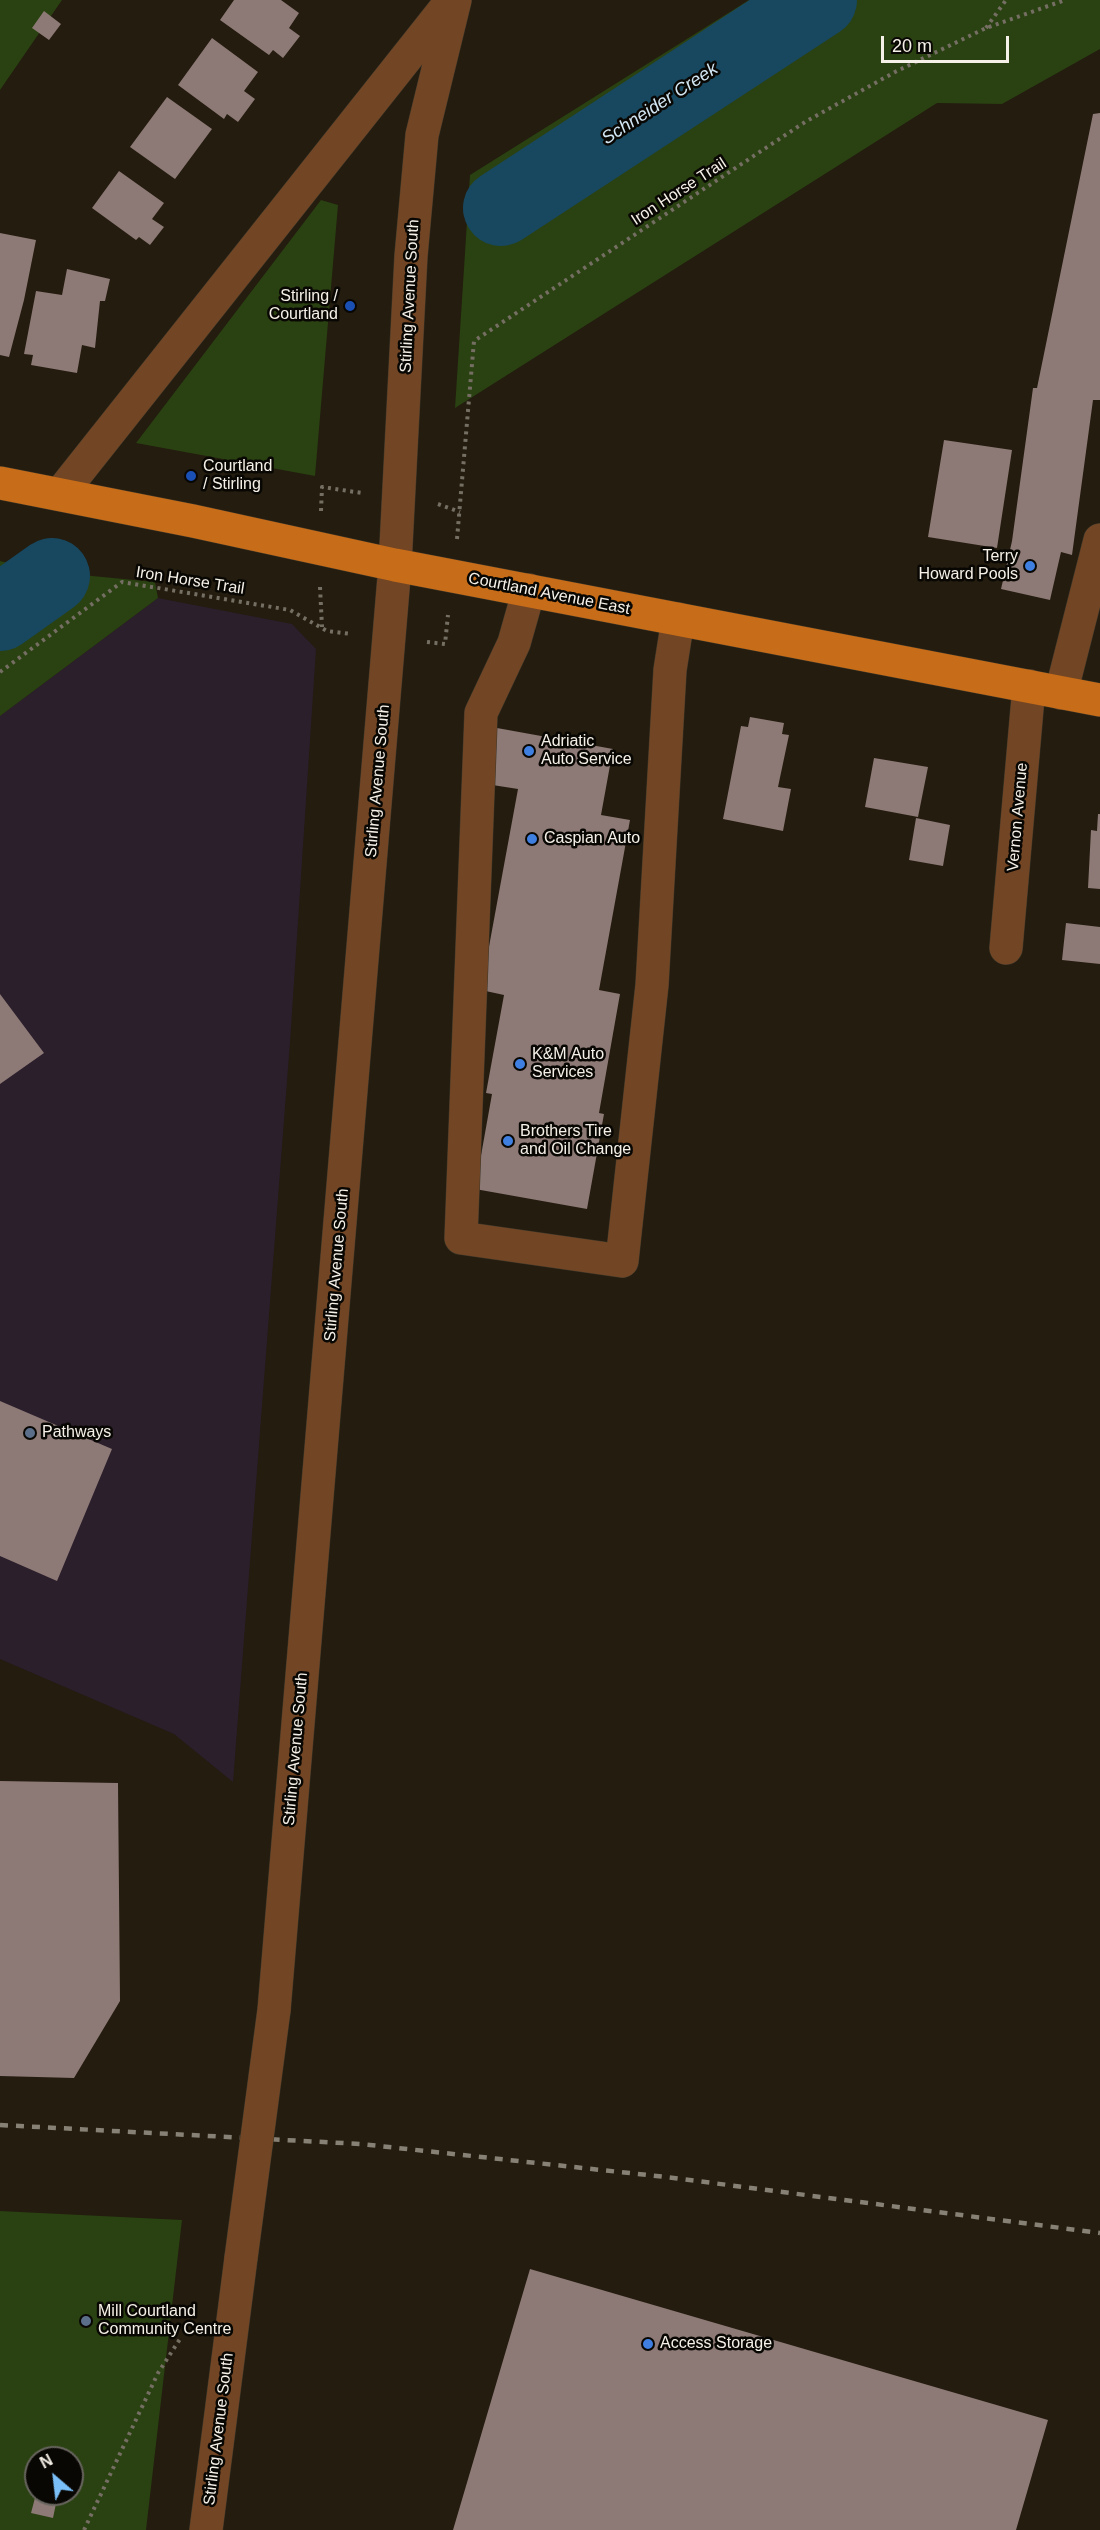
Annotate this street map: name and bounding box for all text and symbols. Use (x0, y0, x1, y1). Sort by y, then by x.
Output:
scale bar (884, 24, 1012, 62)
text: 20 m (892, 36, 932, 56)
water label: Schneider Creek (598, 58, 722, 150)
street label: Iron Horse Trail (628, 154, 730, 230)
street label: Stirling Avenue South (396, 219, 424, 373)
place label: Stirling / Courtland (269, 287, 338, 325)
marker: Stirling / Courtland (343, 299, 357, 313)
place label: Courtland / Stirling (203, 457, 272, 495)
marker: Courtland / Stirling (184, 469, 198, 483)
place label: Terry Howard Pools (918, 547, 1018, 585)
marker: Terry Howard Pools (1023, 559, 1037, 573)
street label: Iron Horse Trail (134, 563, 246, 599)
street label: Courtland Avenue East (467, 569, 631, 619)
street label: Stirling Avenue South (362, 704, 394, 858)
place label: Adriatic Auto Service (541, 732, 632, 770)
marker: Adriatic Auto Service (522, 744, 536, 758)
street label: Vernon Avenue (1004, 762, 1032, 872)
place label: Caspian Auto (544, 829, 640, 849)
marker: Caspian Auto (525, 832, 539, 846)
place label: K&M Auto Services (532, 1045, 604, 1083)
marker: K&M Auto Services (513, 1057, 527, 1071)
place label: Brothers Tire and Oil Change (520, 1122, 631, 1160)
marker: Brothers Tire and Oil Change (501, 1134, 515, 1148)
street label: Stirling Avenue South (321, 1188, 353, 1342)
place label: Pathways (42, 1423, 111, 1443)
marker: Pathways (23, 1426, 37, 1440)
street label: Stirling Avenue South (280, 1672, 312, 1826)
place label: Mill Courtland Community Centre (98, 2302, 231, 2340)
marker: Mill Courtland Community Centre (79, 2314, 93, 2328)
place label: Access Storage (660, 2334, 772, 2354)
marker: Access Storage (641, 2337, 655, 2351)
street label: Stirling Avenue South (200, 2352, 238, 2506)
north arrow (24, 2446, 84, 2506)
text: N (37, 2451, 55, 2472)

